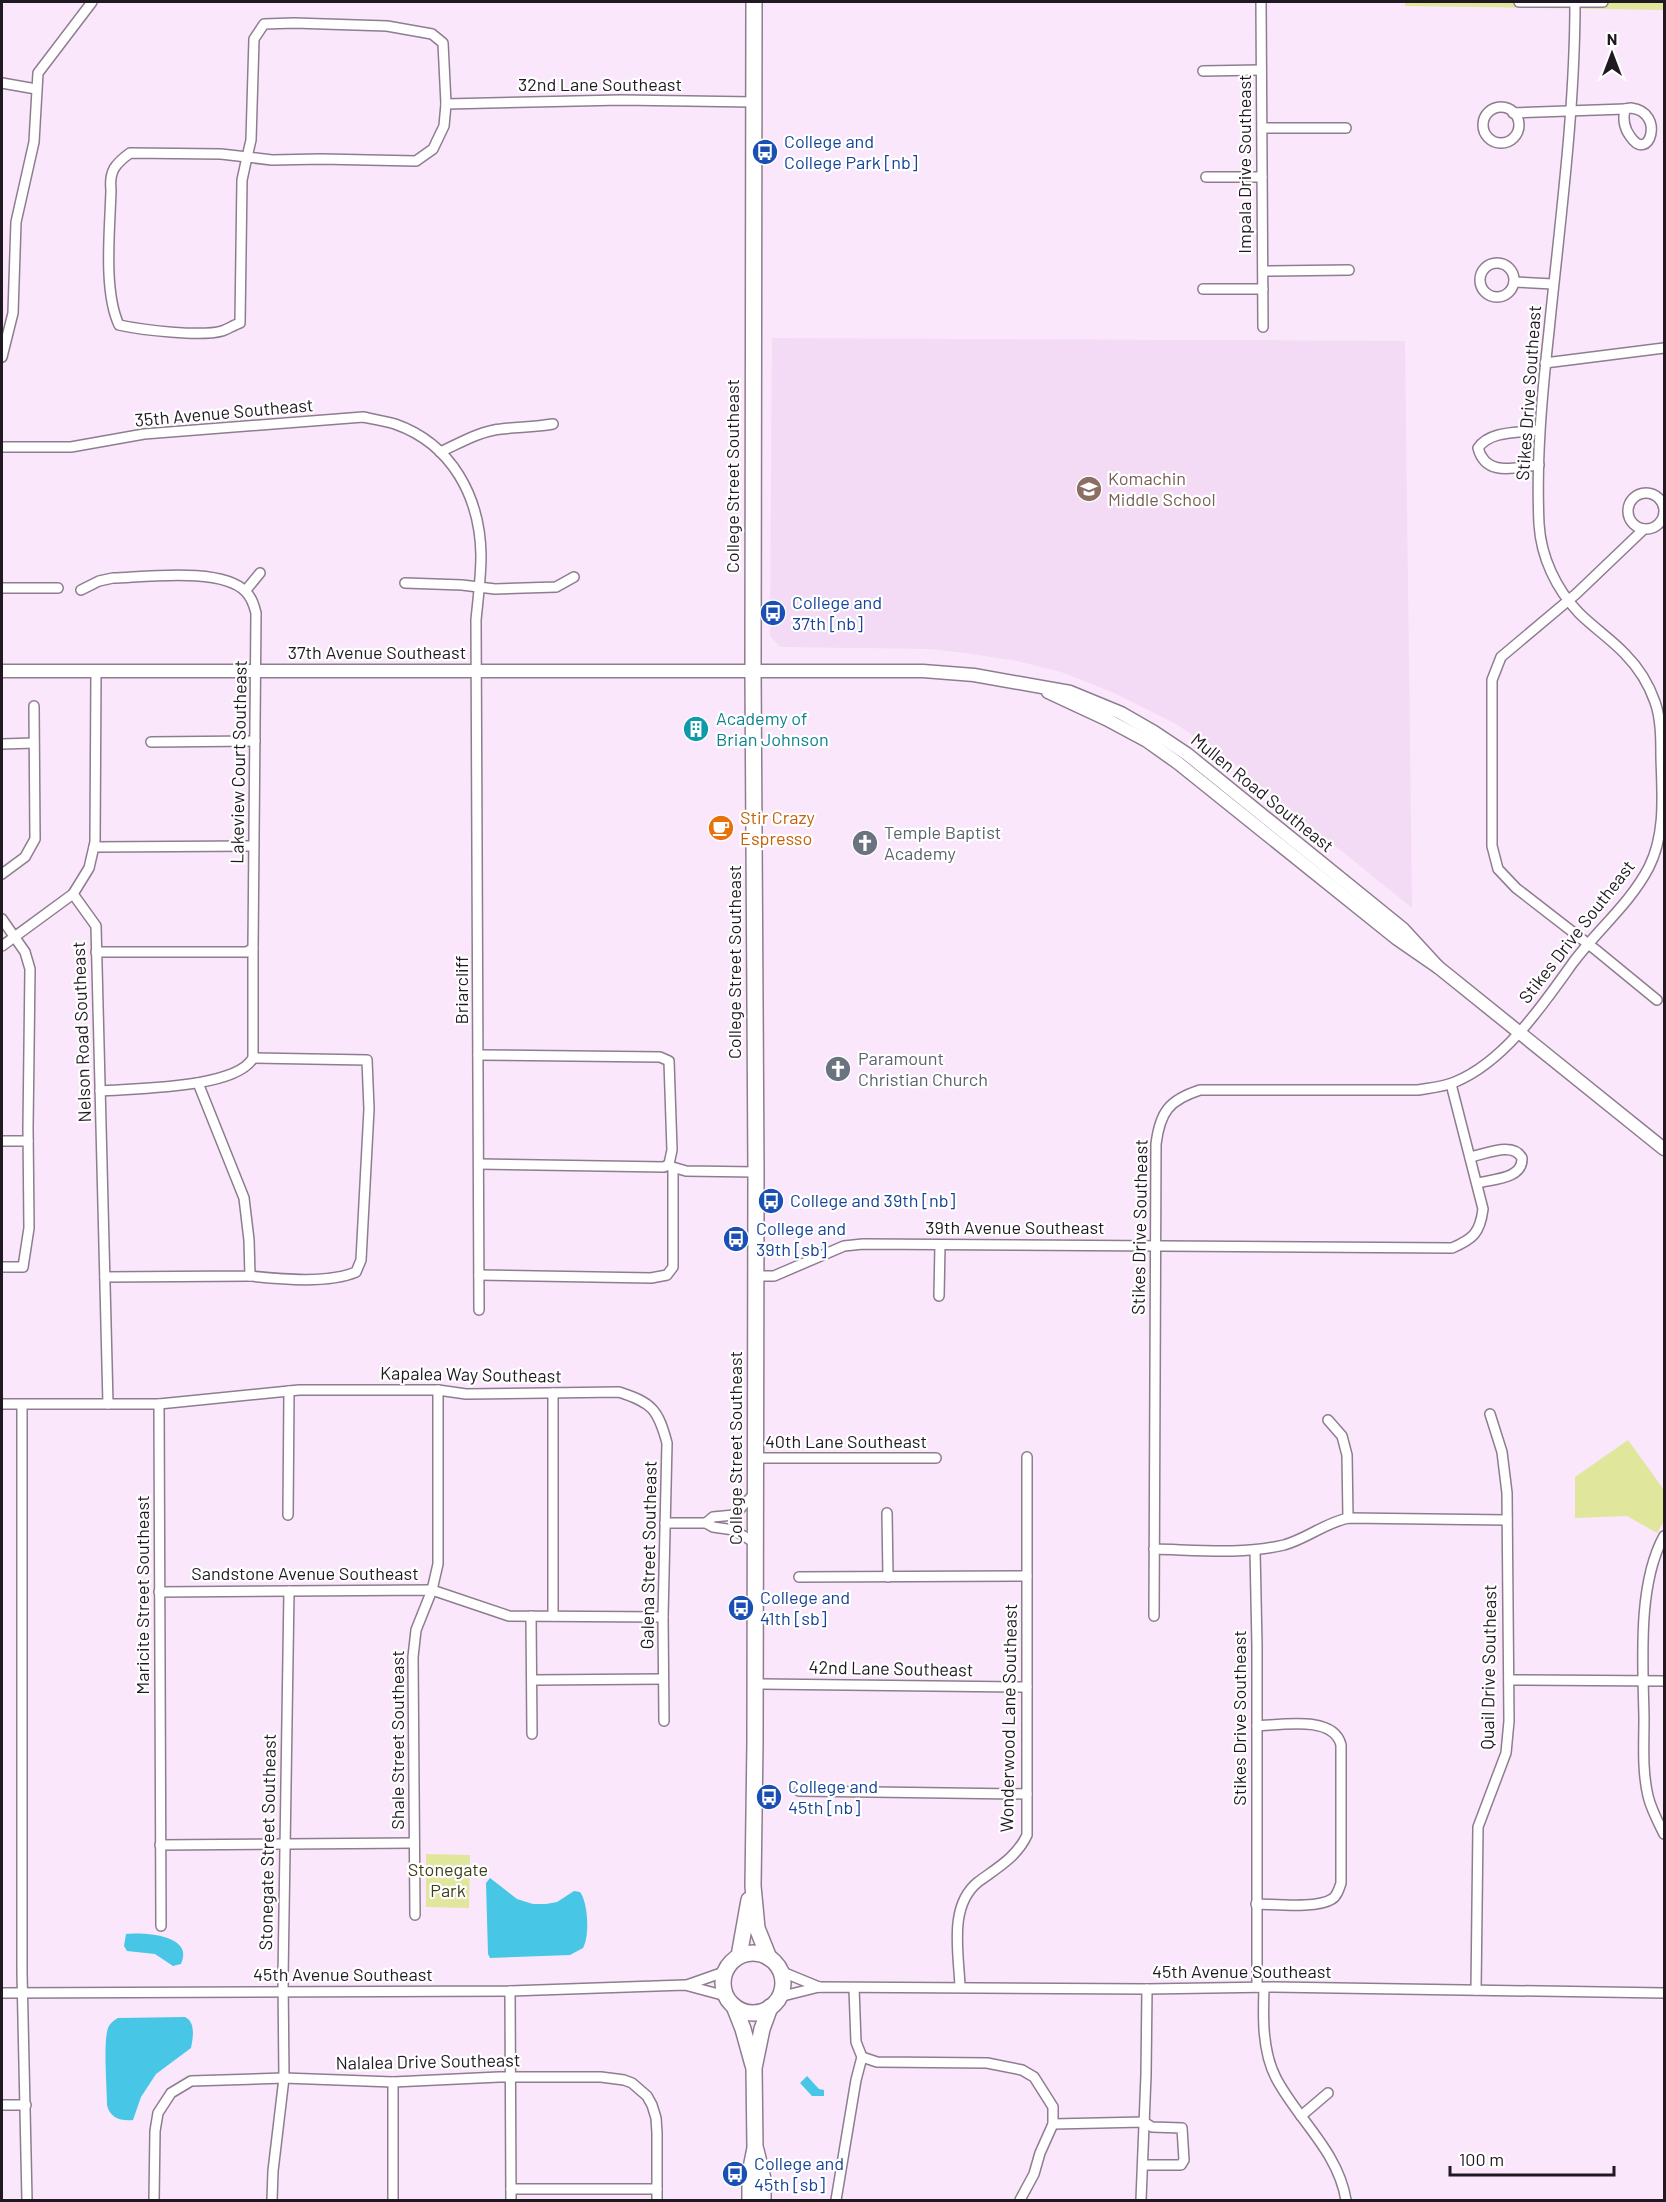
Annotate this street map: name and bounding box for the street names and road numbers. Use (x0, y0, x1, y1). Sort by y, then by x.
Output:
street label: 32nd Lane Southeast (518, 73, 682, 95)
street label: Impala Drive Southeast (1233, 74, 1255, 254)
street label: Stikes Drive Southeast (1511, 305, 1545, 481)
street label: College Street Southeast (721, 379, 743, 573)
street label: 35th Avenue Southeast (134, 393, 314, 431)
street label: 37th Avenue Southeast (288, 641, 466, 663)
street label: Lakeview Court Southeast (225, 660, 251, 864)
street label: Mullen Road Southeast (1187, 728, 1338, 856)
street label: Stikes Drive Southeast (1513, 855, 1639, 1007)
street label: College Street Southeast (723, 865, 745, 1059)
street label: Nelson Road Southeast (67, 941, 95, 1123)
street label: Briarcliff (450, 956, 472, 1025)
street label: Stikes Drive Southeast (1126, 1139, 1152, 1315)
street label: 39th Avenue Southeast (925, 1216, 1105, 1238)
street label: College Street Southeast (724, 1351, 746, 1545)
street label: Kapalea Way Southeast (380, 1361, 562, 1387)
street label: 40th Lane Southeast (765, 1430, 927, 1452)
street label: Galena Street Southeast (635, 1460, 661, 1650)
street label: Maricite Street Southeast (131, 1495, 153, 1695)
street label: Sandstone Avenue Southeast (191, 1562, 419, 1584)
street label: Quail Drive Southeast (1476, 1584, 1500, 1750)
street label: Wonderwood Lane Southeast (995, 1603, 1021, 1833)
street label: Stikes Drive Southeast (1228, 1630, 1250, 1806)
street label: Shale Street Southeast (386, 1650, 408, 1830)
street label: 42nd Lane Southeast (808, 1656, 974, 1680)
street label: Stonegate Street Southeast (254, 1733, 280, 1951)
street label: 45th Avenue Southeast (1152, 1960, 1332, 1982)
street label: 45th Avenue Southeast (253, 1963, 433, 1985)
street label: Nalalea Drive Southeast (335, 2048, 521, 2074)

